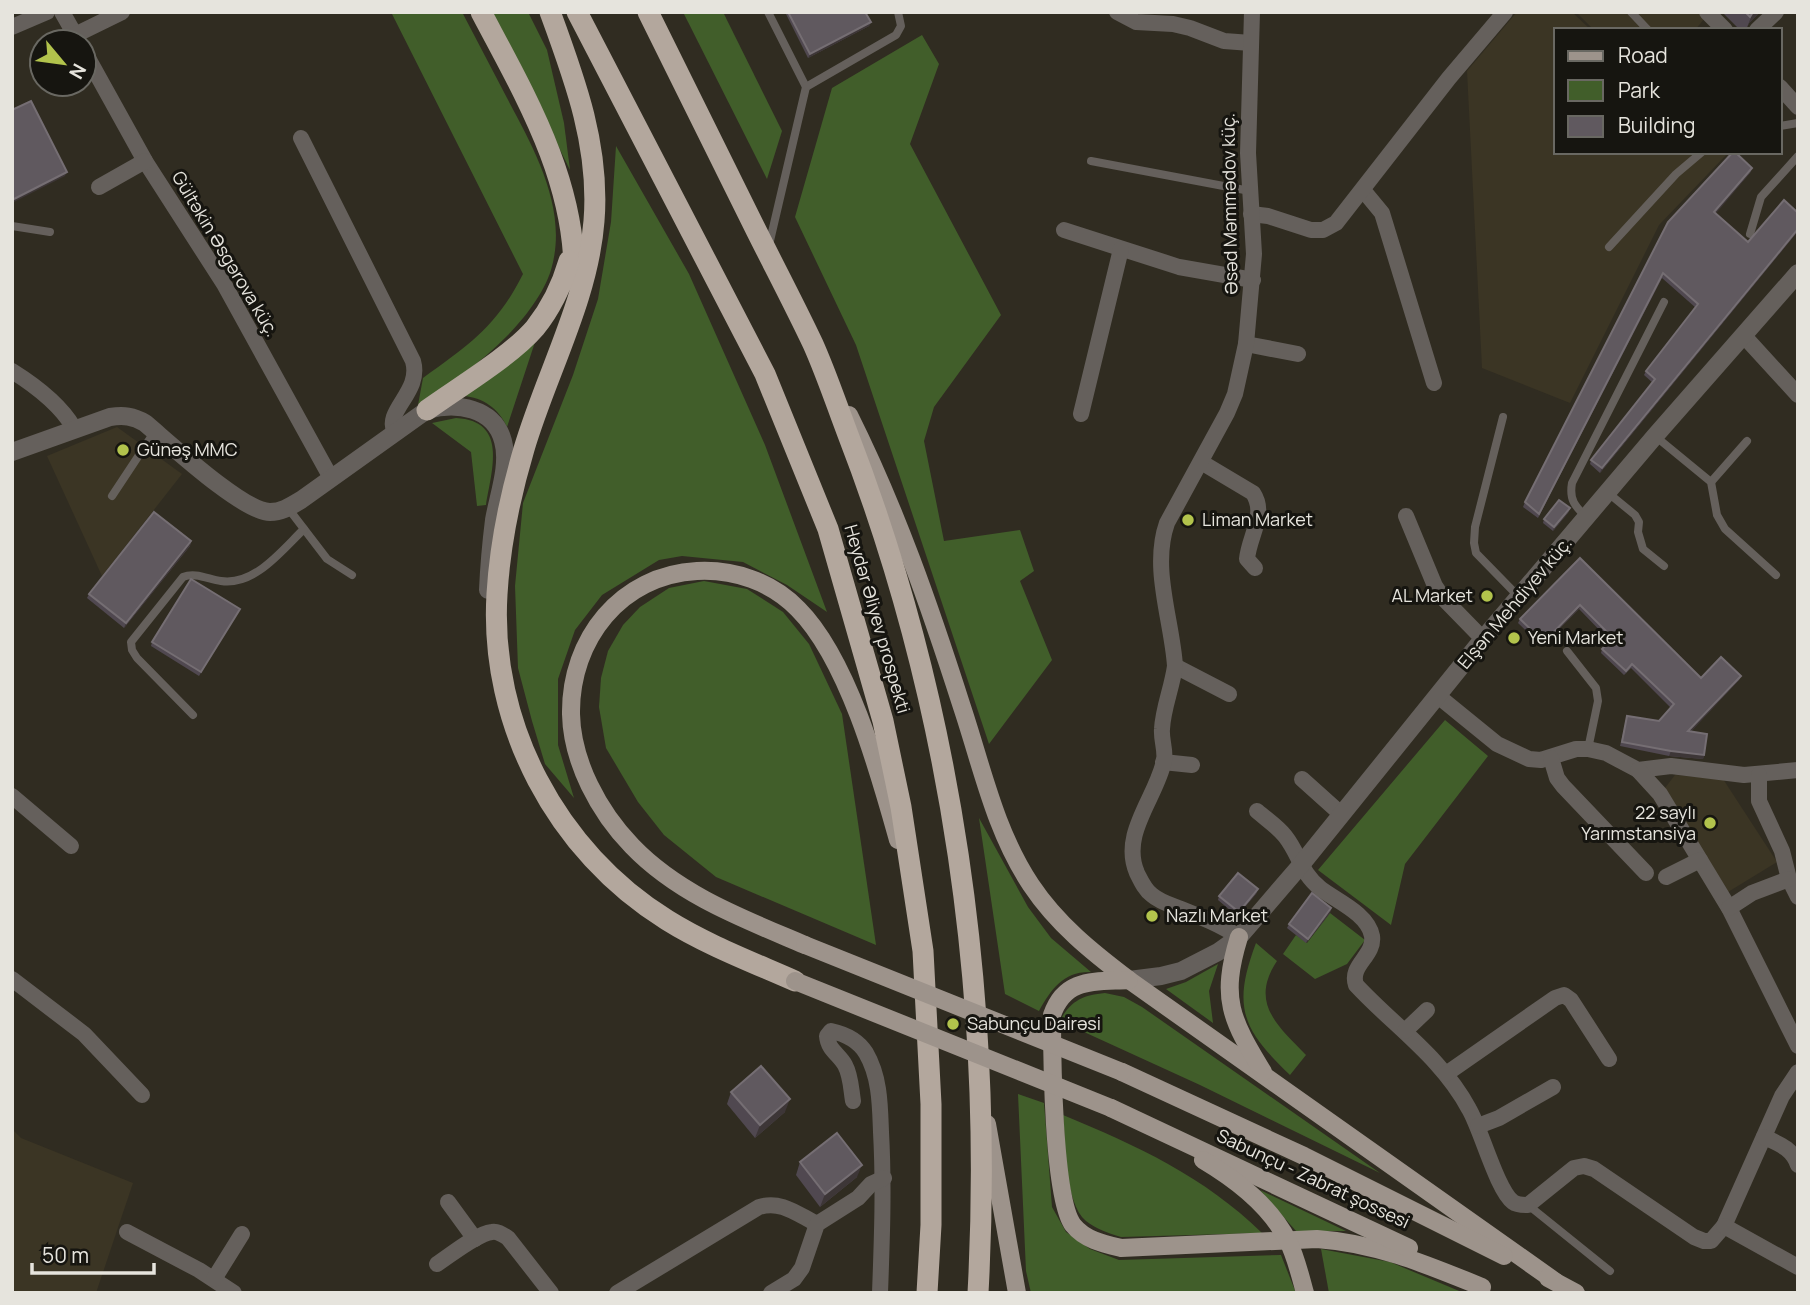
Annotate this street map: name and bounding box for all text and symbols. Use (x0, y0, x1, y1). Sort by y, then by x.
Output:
north arrow (28, 28, 98, 98)
legend (1554, 28, 1782, 154)
text: Road (1618, 41, 1668, 69)
text: N (63, 59, 93, 84)
text: Park (1618, 76, 1660, 104)
text: Building (1618, 111, 1695, 139)
street label: Əsəd Məmmədov küç. (1215, 113, 1243, 295)
street label: Gültəkin Əsgərova küç. (167, 166, 285, 341)
place label: Günəş MMC (137, 437, 238, 461)
marker: Günəş MMC (115, 442, 131, 458)
place label: Liman Market (1202, 507, 1313, 531)
marker: Liman Market (1180, 512, 1196, 528)
street label: Heydər Əliyev prospekti (839, 521, 916, 716)
street label: Elşən Mehdiyev küç. (1452, 531, 1577, 674)
place label: AL Market (1392, 583, 1473, 607)
marker: AL Market (1479, 588, 1495, 604)
place label: Yeni Market (1528, 625, 1623, 649)
marker: Yeni Market (1506, 630, 1522, 646)
place label: 22 saylı Yarımstansiya (1581, 800, 1696, 845)
marker: 22 saylı Yarımstansiya (1702, 815, 1718, 831)
place label: Nazlı Market (1166, 903, 1268, 927)
marker: Nazlı Market (1144, 908, 1160, 924)
place label: Sabunçu Dairəsi (967, 1011, 1101, 1035)
marker: Sabunçu Dairəsi (945, 1016, 961, 1032)
street label: Sabunçu - Zabrat şossesi (1213, 1123, 1414, 1233)
scale bar (32, 1232, 154, 1276)
text: 50 m (42, 1241, 89, 1269)

